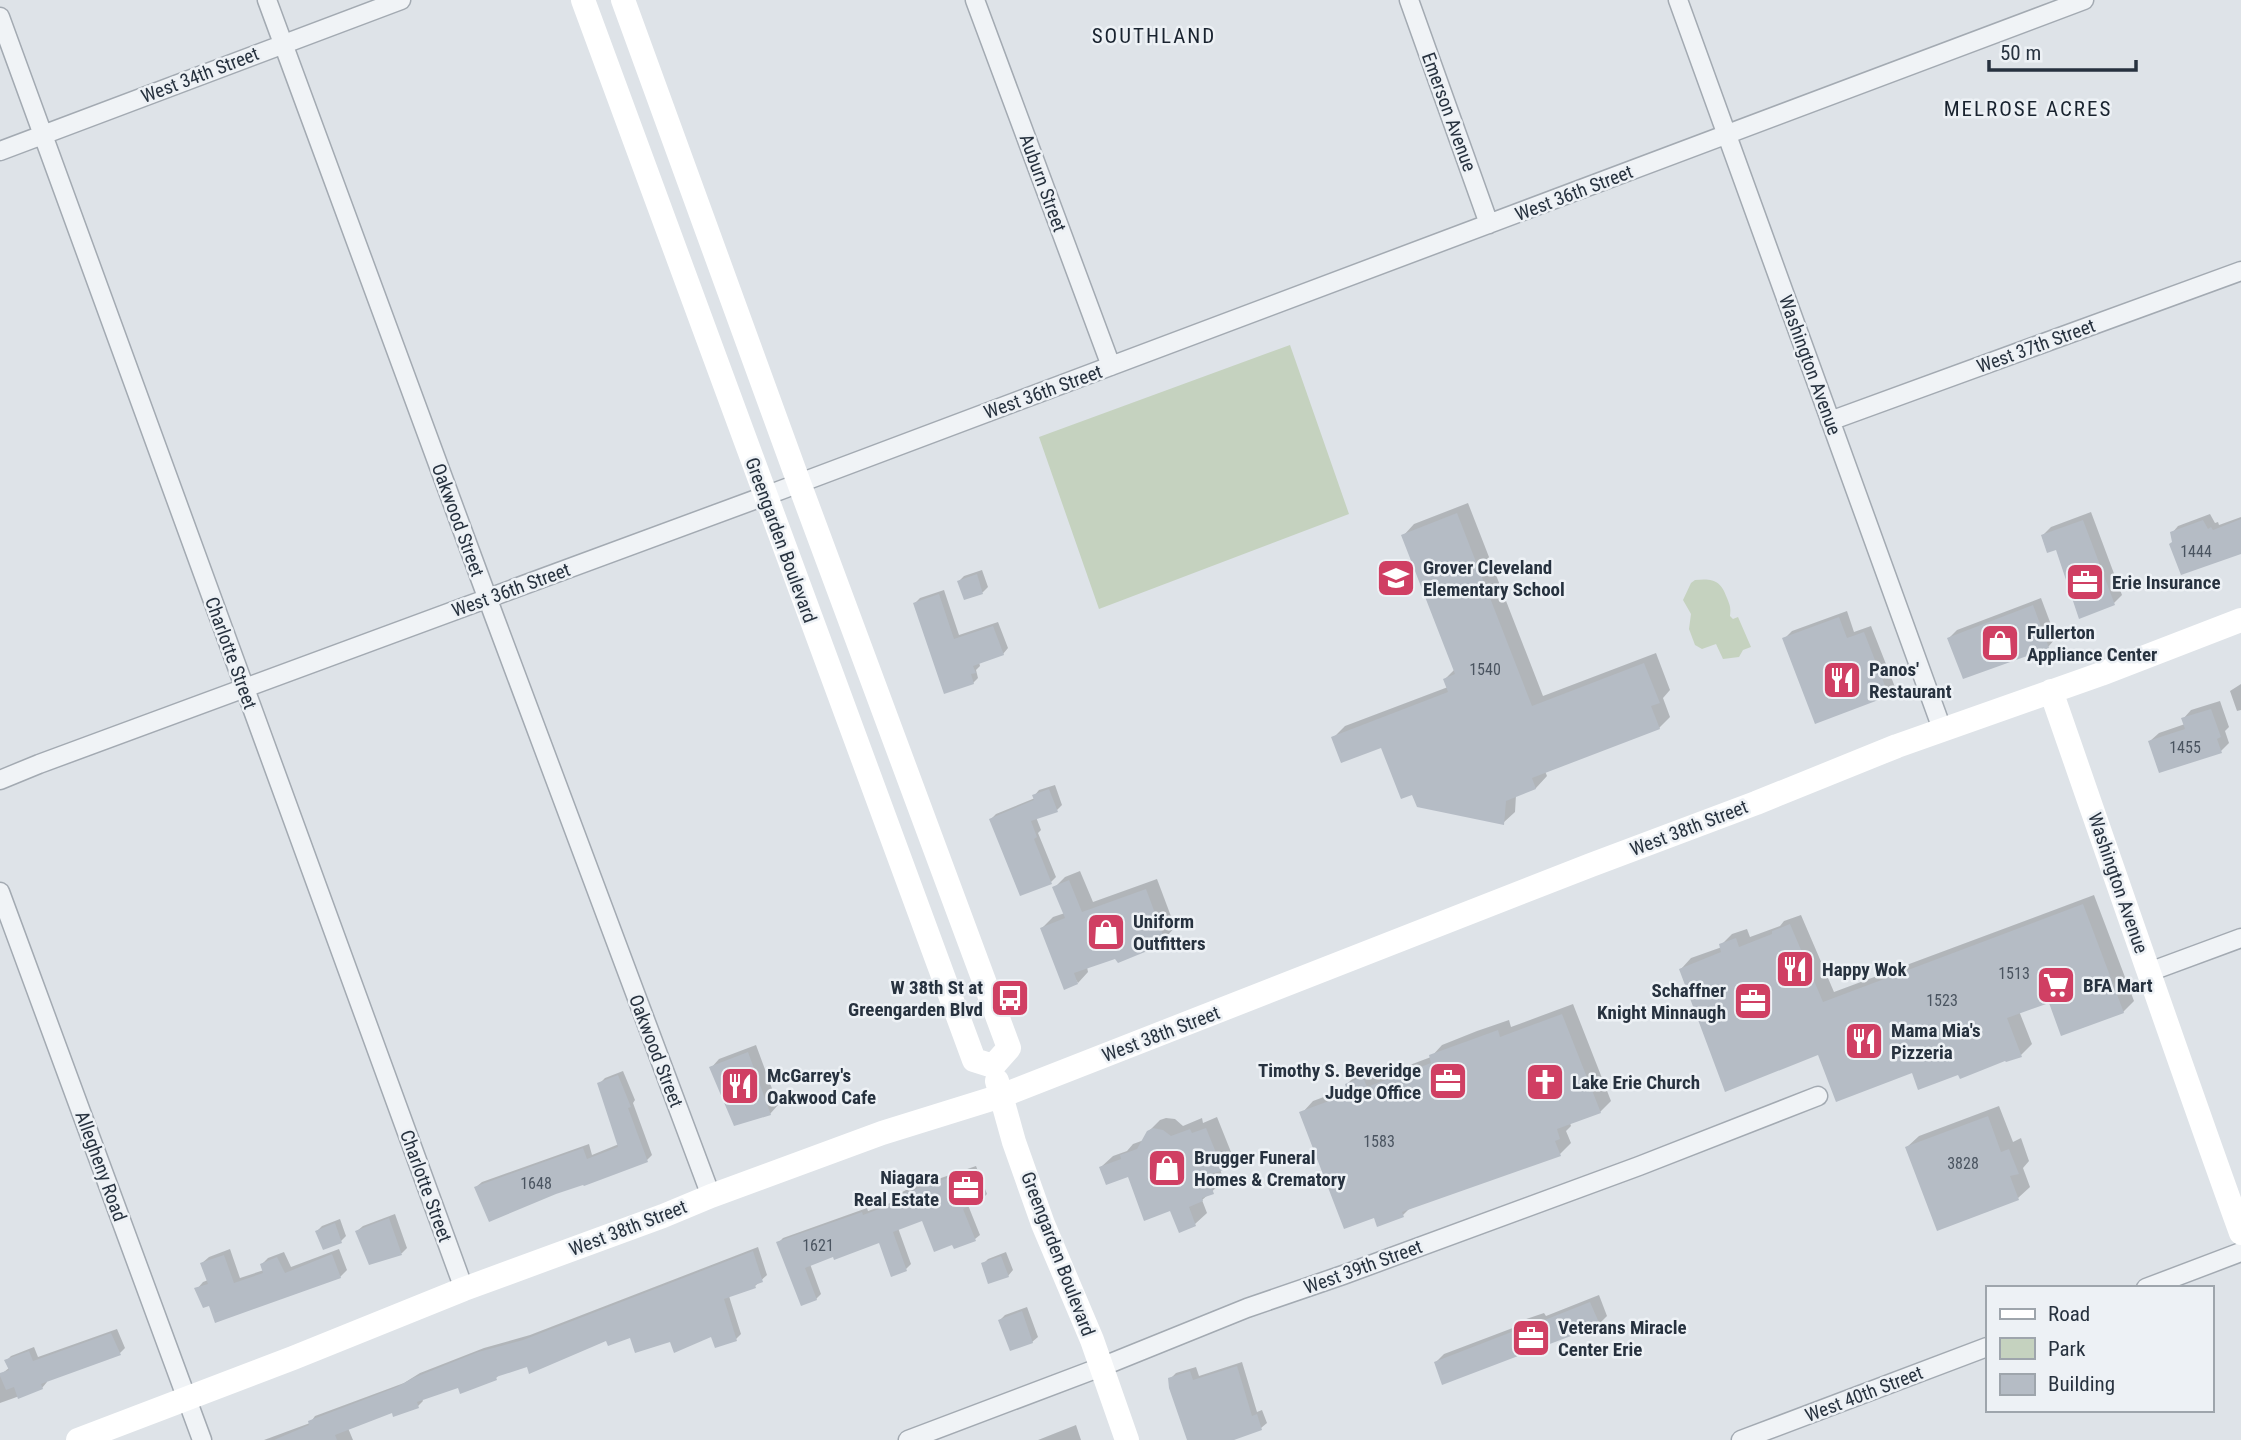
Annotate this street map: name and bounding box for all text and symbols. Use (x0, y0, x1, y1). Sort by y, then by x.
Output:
district label: SOUTHLAND (1092, 24, 1216, 48)
scale bar (1989, 28, 2136, 72)
text: 50 m (2000, 41, 2041, 65)
street label: West 34th Street (138, 42, 262, 108)
street label: Emerson Avenue (1417, 49, 1481, 175)
district label: MELROSE ACRES (1944, 97, 2112, 121)
street label: Auburn Street (1015, 131, 1071, 235)
street label: West 36th Street (1512, 160, 1636, 226)
street label: Washington Avenue (1774, 292, 1846, 438)
street label: West 37th Street (1974, 314, 2098, 378)
street label: West 36th Street (981, 360, 1105, 424)
street label: Greengarden Boulevard (740, 454, 822, 626)
street label: Oakwood Street (427, 460, 489, 580)
house number: 1444 (2180, 542, 2212, 561)
place label: Grover Cleveland Elementary School (1423, 556, 1565, 601)
school or university icon: Grover Cleveland Elementary School (1375, 557, 1417, 599)
street label: West 36th Street (449, 558, 573, 622)
office icon: Erie Insurance (2064, 561, 2106, 603)
place label: Erie Insurance (2112, 571, 2220, 594)
street label: Charlotte Street (200, 594, 262, 712)
place label: Fullerton Appliance Center (2027, 621, 2157, 666)
shop icon: Fullerton Appliance Center (1979, 622, 2021, 664)
place label: Panos' Restaurant (1869, 658, 1952, 703)
restaurant icon: Panos' Restaurant (1821, 659, 1863, 701)
house number: 1540 (1469, 660, 1501, 679)
house number: 1455 (2169, 738, 2201, 757)
street label: West 38th Street (1627, 795, 1751, 861)
street label: Washington Avenue (2083, 810, 2153, 956)
place label: Uniform Outfitters (1133, 910, 1206, 955)
shop icon: Uniform Outfitters (1085, 911, 1127, 953)
restaurant icon: Happy Wok (1774, 948, 1816, 990)
place label: Happy Wok (1822, 958, 1908, 981)
house number: 1513 (1998, 964, 2030, 983)
supermarket icon: BFA Mart (2035, 964, 2077, 1006)
place label: BFA Mart (2083, 974, 2153, 997)
place label: W 38th St at Greengarden Blvd (848, 976, 983, 1021)
bus stop icon: W 38th St at Greengarden Blvd (989, 977, 1031, 1019)
place label: Schaffner Knight Minnaugh (1597, 979, 1726, 1024)
office icon: Schaffner Knight Minnaugh (1732, 980, 1774, 1022)
street label: Oakwood Street (624, 991, 688, 1111)
house number: 1523 (1926, 991, 1958, 1010)
street label: West 38th Street (1099, 1001, 1223, 1067)
place label: Mama Mia's Pizzeria (1891, 1019, 1981, 1064)
restaurant icon: Mama Mia's Pizzeria (1843, 1020, 1885, 1062)
place label: Timothy S. Beveridge Judge Office (1258, 1059, 1421, 1104)
office icon: Timothy S. Beveridge Judge Office (1427, 1060, 1469, 1102)
church icon: Lake Erie Church (1524, 1061, 1566, 1103)
place label: McGarrey's Oakwood Cafe (767, 1064, 876, 1109)
restaurant icon: McGarrey's Oakwood Cafe (719, 1065, 761, 1107)
place label: Lake Erie Church (1572, 1071, 1700, 1094)
street label: Allegheny Road (70, 1108, 132, 1224)
street label: Charlotte Street (395, 1127, 457, 1245)
house number: 1583 (1363, 1132, 1395, 1151)
place label: Brugger Funeral Homes & Crematory (1194, 1146, 1346, 1191)
shop icon: Brugger Funeral Homes & Crematory (1146, 1147, 1188, 1189)
house number: 3828 (1947, 1154, 1979, 1173)
place label: Niagara Real Estate (854, 1166, 939, 1211)
office icon: Niagara Real Estate (945, 1167, 987, 1209)
street label: Greengarden Boulevard (1016, 1169, 1100, 1339)
house number: 1648 (520, 1174, 552, 1193)
street label: West 38th Street (566, 1195, 690, 1261)
street label: West 39th Street (1301, 1235, 1425, 1299)
house number: 1621 (802, 1236, 834, 1255)
legend (1986, 1286, 2213, 1412)
text: Road (2048, 1302, 2090, 1326)
place label: Veterans Miracle Center Erie (1558, 1316, 1687, 1361)
office icon: Veterans Miracle Center Erie (1510, 1317, 1552, 1359)
text: Park (2048, 1337, 2086, 1361)
street label: West 40th Street (1802, 1361, 1926, 1427)
text: Building (2048, 1372, 2115, 1396)

